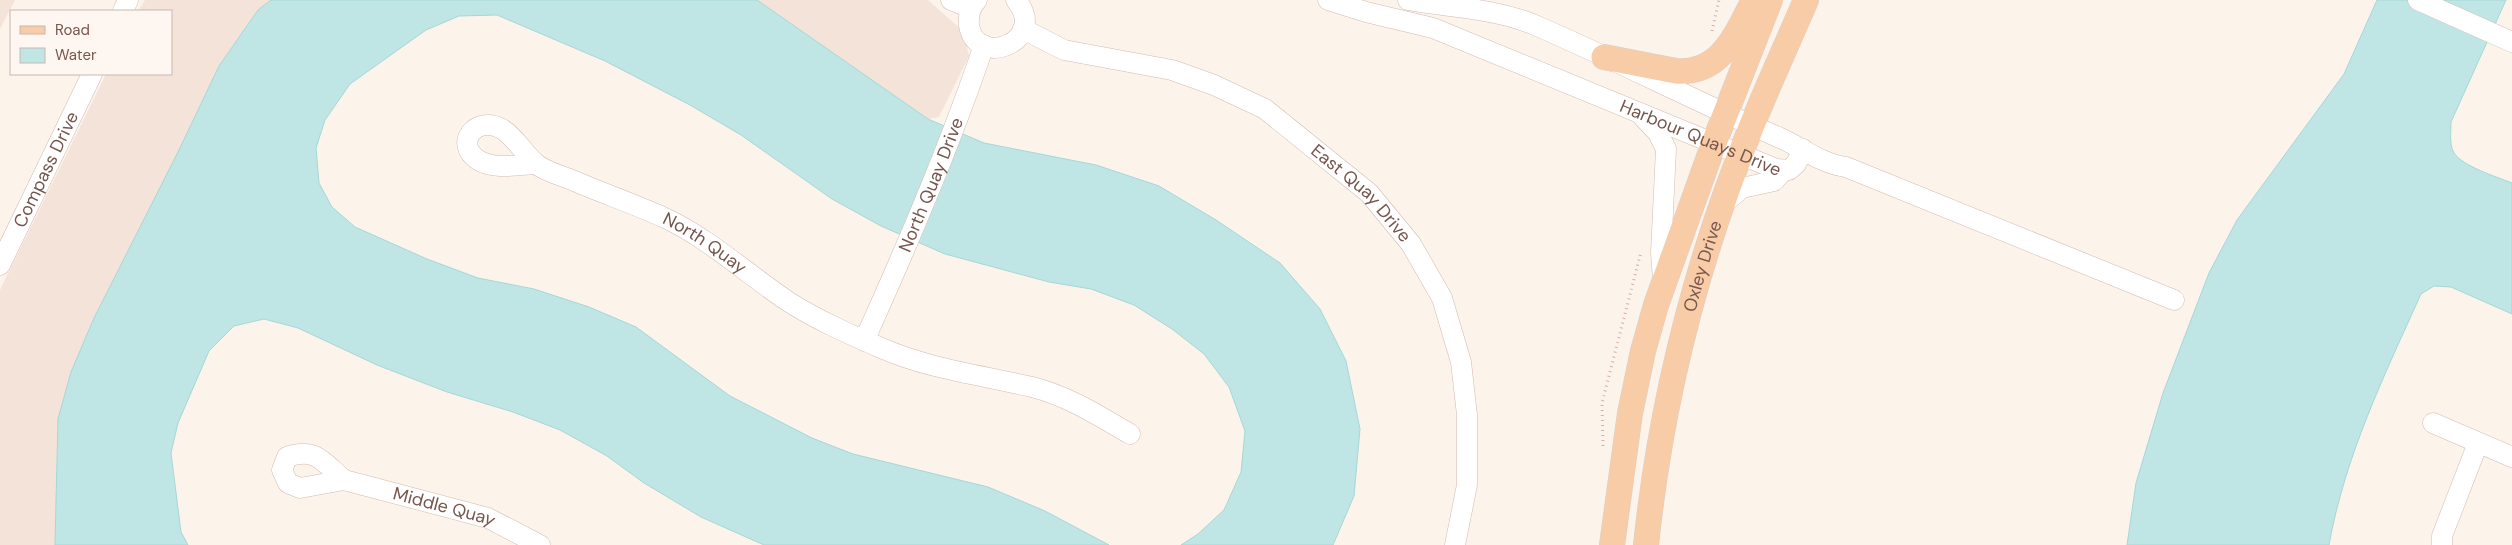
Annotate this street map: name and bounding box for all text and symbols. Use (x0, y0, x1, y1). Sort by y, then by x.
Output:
legend (10, 10, 172, 75)
text: Road (55, 20, 90, 40)
text: Water (55, 45, 97, 65)
street label: Harbour Quays Drive (1616, 94, 1785, 182)
street label: Compass Drive (8, 107, 84, 232)
street label: North Quay Drive (893, 114, 969, 256)
street label: East Quay Drive (1306, 139, 1417, 247)
street label: North Quay (659, 207, 752, 279)
street label: Oxley Drive (1678, 217, 1728, 314)
street label: Middle Quay (390, 481, 500, 532)

